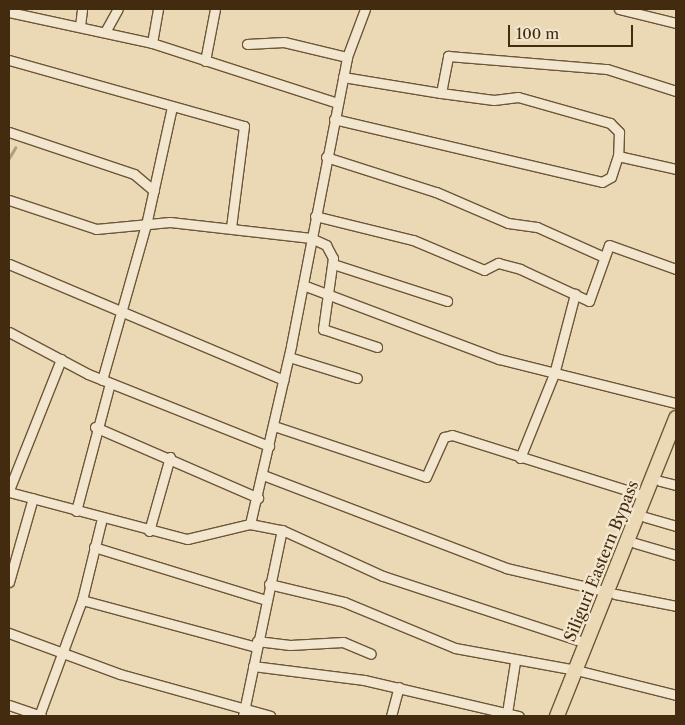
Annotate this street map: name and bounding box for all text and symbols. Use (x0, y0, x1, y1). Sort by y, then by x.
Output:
scale bar (510, 15, 635, 47)
text: 100 m (516, 24, 559, 43)
street label: Siliguri Eastern Bypass (560, 477, 642, 645)

